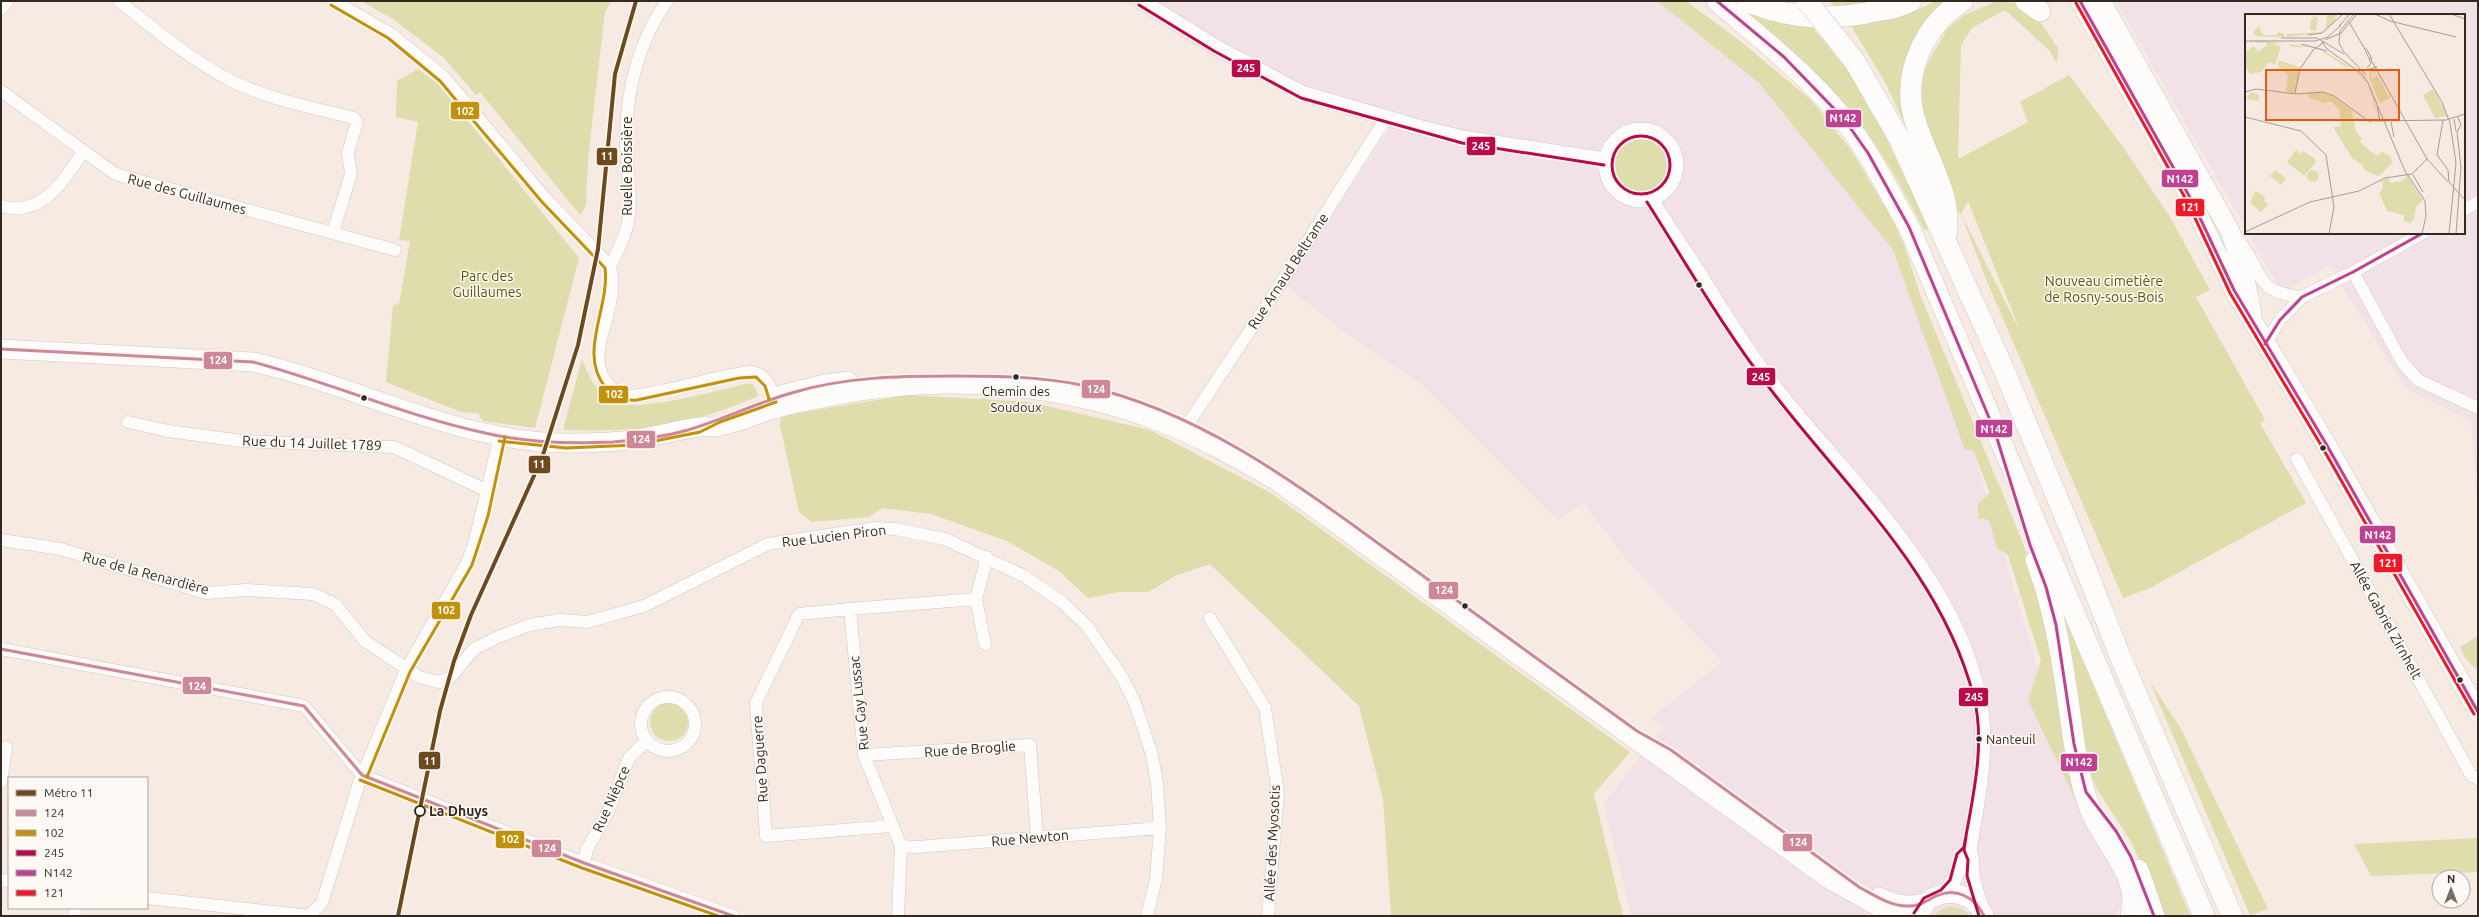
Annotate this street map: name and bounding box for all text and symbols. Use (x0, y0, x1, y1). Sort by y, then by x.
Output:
inset map (2245, 14, 2465, 234)
line badge: 245 (1231, 59, 1261, 78)
text: 245 (1237, 62, 1255, 74)
line badge: 102 (450, 101, 480, 120)
text: 102 (456, 105, 474, 117)
line badge: N142 (1825, 109, 1862, 128)
text: N142 (1830, 112, 1856, 124)
street label: Ruelle Boissière (619, 116, 635, 216)
line badge: 245 (1466, 136, 1496, 156)
text: 245 (1472, 140, 1490, 152)
line badge: 11 (596, 147, 618, 166)
text: 11 (601, 150, 613, 162)
line badge: N142 (2161, 169, 2199, 188)
street label: Rue des Guillaumes (126, 170, 248, 218)
text: N142 (2167, 173, 2193, 185)
line badge: 121 (2175, 198, 2205, 217)
text: 121 (2181, 201, 2199, 213)
street label: Rue Arnaud Beltrame (1245, 210, 1331, 332)
park label: Parc des Guillaumes (452, 268, 522, 300)
park label: Nouveau cimetière de Rosny-sous-Bois (2044, 273, 2164, 305)
unlabelled marker (1694, 280, 1704, 290)
line badge: 124 (203, 351, 233, 370)
text: 124 (209, 354, 227, 366)
line badge: 245 (1746, 367, 1776, 386)
text: 245 (1752, 371, 1770, 383)
marker: Chemin des Soudoux (1011, 372, 1021, 382)
line badge: 124 (1081, 379, 1111, 399)
text: 124 (1087, 383, 1105, 395)
place label: Chemin des Soudoux (982, 384, 1050, 414)
line badge: 102 (598, 385, 629, 404)
text: 102 (605, 388, 623, 400)
unlabelled marker (359, 393, 369, 403)
line badge: N142 (1975, 419, 2013, 438)
text: N142 (1981, 423, 2007, 435)
line badge: 124 (626, 430, 656, 449)
street label: Rue du 14 Juillet 1789 (242, 433, 382, 453)
text: 124 (632, 433, 650, 445)
unlabelled marker (2318, 443, 2328, 453)
line badge: 11 (528, 455, 551, 474)
text: 11 (533, 458, 545, 470)
street label: Rue Lucien Piron (781, 522, 887, 550)
line badge: N142 (2359, 525, 2396, 544)
text: N142 (2365, 529, 2391, 541)
street label: Rue de la Renardière (81, 548, 211, 598)
line badge: 121 (2373, 553, 2403, 573)
text: 121 (2379, 557, 2397, 569)
street label: Allée Gabriel Zirnhelt (2347, 558, 2425, 682)
line badge: 124 (1428, 581, 1459, 600)
text: 124 (1435, 584, 1453, 596)
line badge: 102 (431, 601, 461, 620)
unlabelled marker (1460, 601, 1470, 611)
text: 102 (437, 604, 455, 616)
street label: Rue Gay Lussac (846, 654, 872, 751)
unlabelled marker (2455, 675, 2465, 685)
line badge: 124 (182, 676, 212, 695)
text: 124 (188, 680, 206, 692)
line badge: 245 (1958, 687, 1989, 707)
text: 245 (1965, 691, 1983, 703)
street label: Rue Daguerre (749, 715, 771, 803)
place label: Nanteuil (1986, 732, 2036, 746)
marker: Nanteuil (1974, 734, 1984, 744)
street label: Rue de Broglie (924, 738, 1016, 760)
line badge: 11 (418, 751, 441, 770)
line badge: N142 (2060, 753, 2098, 772)
text: 11 (424, 755, 436, 767)
text: N142 (2066, 756, 2092, 768)
street label: Rue Niépce (589, 763, 633, 835)
legend (8, 777, 148, 909)
street label: Allée des Myosotis (1261, 784, 1283, 902)
text: Métro 11 (44, 786, 94, 799)
place label: La Dhuys (429, 803, 489, 819)
marker: La Dhuys (414, 805, 426, 817)
text: 124 (44, 806, 65, 819)
text: 102 (44, 826, 64, 839)
street label: Rue Newton (990, 827, 1070, 849)
line badge: 102 (495, 830, 525, 849)
text: 102 (501, 833, 519, 845)
line badge: 124 (1782, 833, 1813, 852)
text: 124 (1789, 836, 1807, 848)
line badge: 124 (531, 839, 562, 858)
text: 124 (538, 842, 556, 854)
text: 245 (44, 846, 64, 859)
text: N142 (44, 866, 73, 879)
north arrow (2431, 869, 2471, 909)
text: N (2447, 873, 2455, 885)
text: 121 (44, 886, 64, 899)

